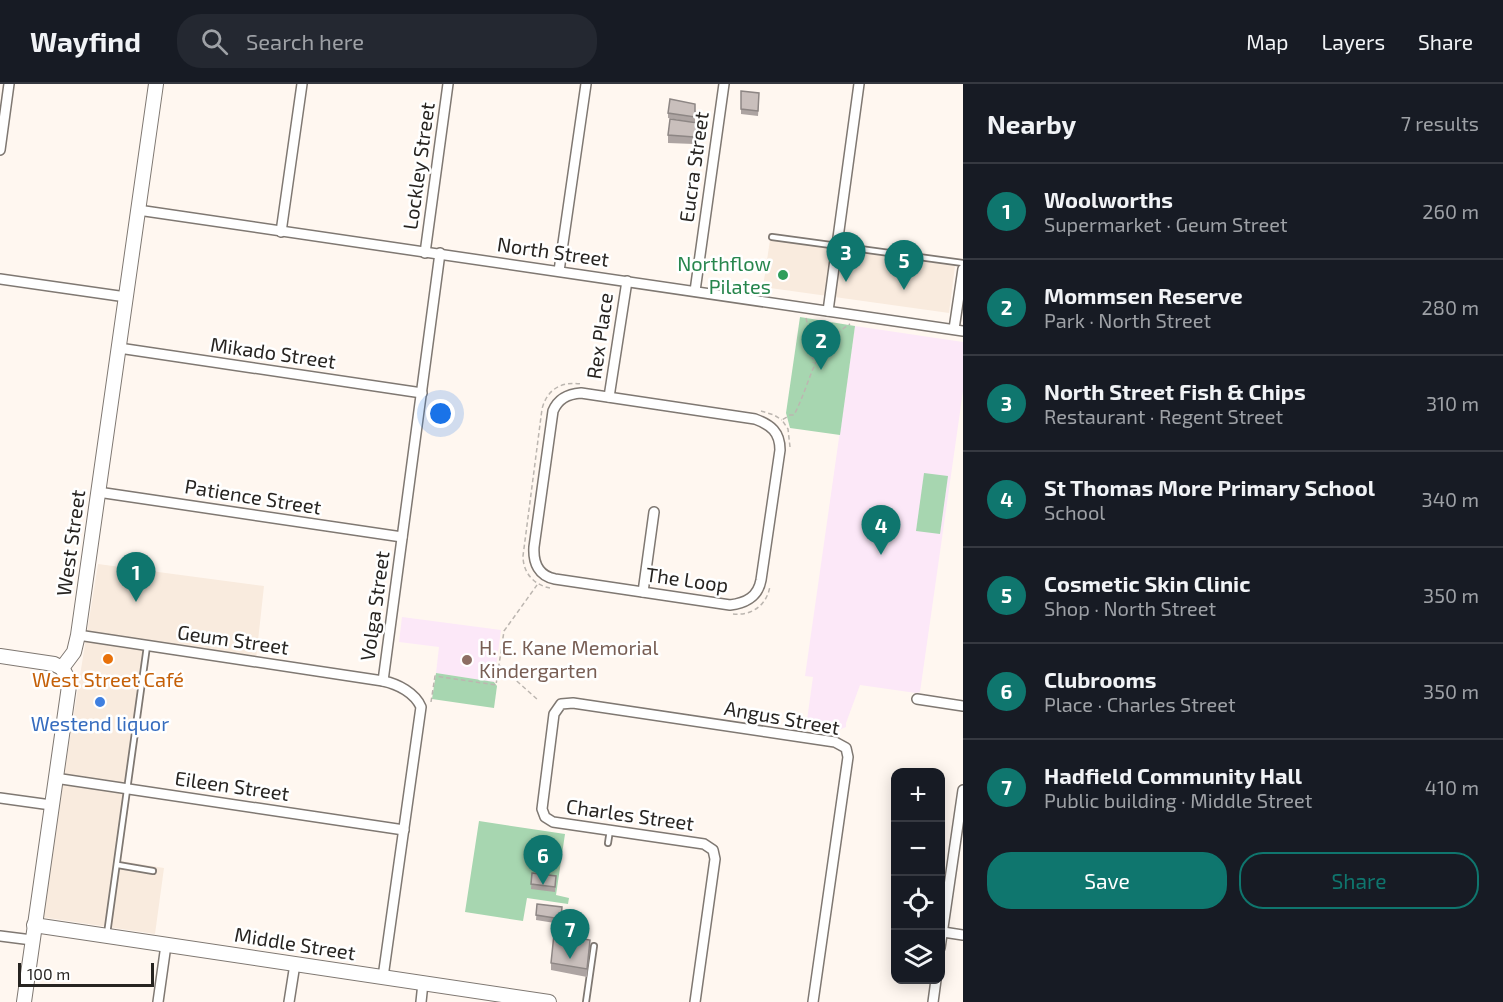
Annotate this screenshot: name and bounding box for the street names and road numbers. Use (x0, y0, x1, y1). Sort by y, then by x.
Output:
street label: Lockley Street (397, 100, 439, 231)
street label: Eucra Street (673, 110, 713, 224)
street label: North Street (496, 231, 611, 271)
street label: Rex Place (581, 291, 617, 381)
street label: Mikado Street (209, 331, 338, 373)
street label: Patience Street (183, 473, 324, 519)
street label: West Street (51, 488, 89, 598)
street label: Volga Street (354, 549, 394, 662)
street label: The Loop (644, 561, 730, 597)
street label: Geum Street (176, 619, 291, 659)
street label: Angus Street (723, 695, 842, 739)
street label: Eileen Street (173, 765, 291, 805)
street label: Charles Street (565, 793, 696, 835)
street label: Middle Street (233, 922, 358, 964)

